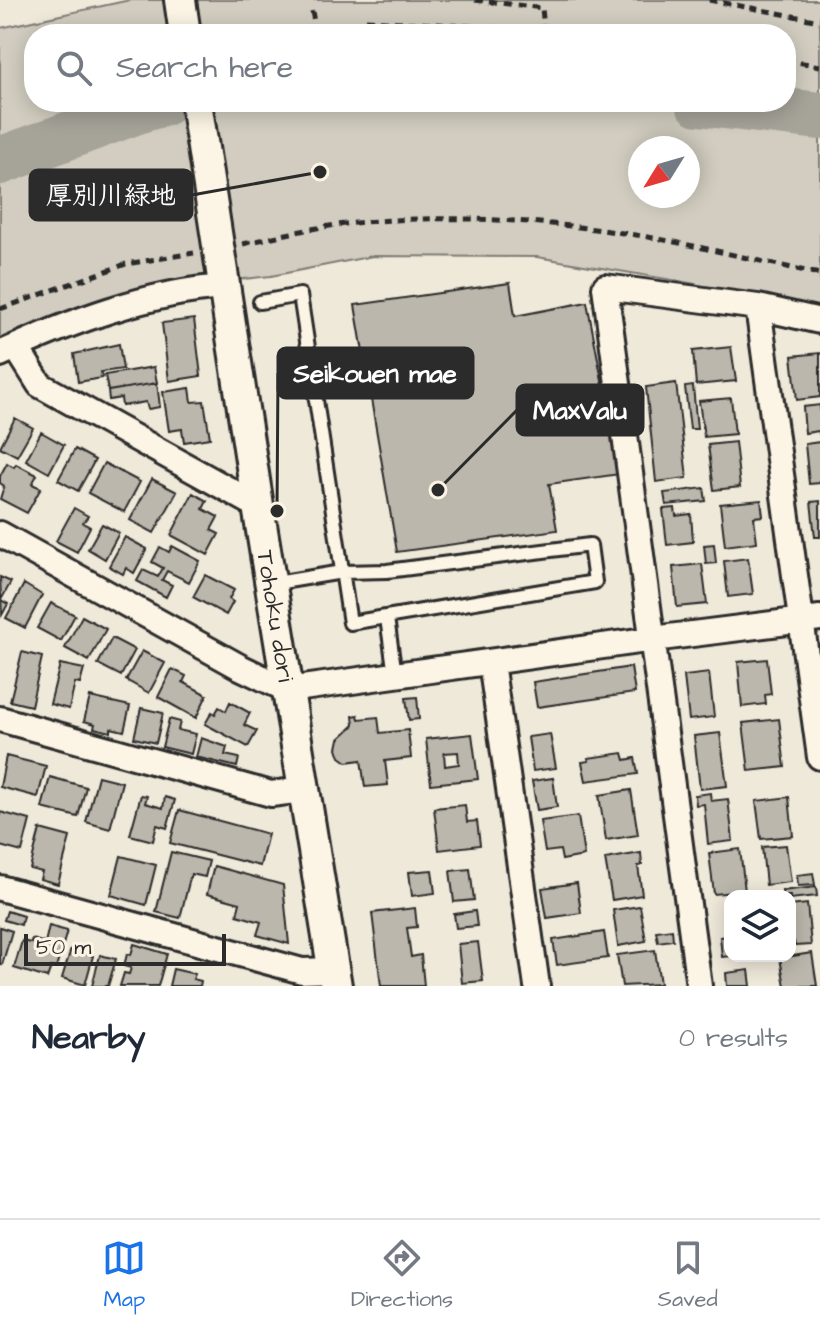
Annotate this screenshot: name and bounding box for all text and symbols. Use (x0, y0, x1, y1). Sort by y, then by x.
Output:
search box (24, 24, 796, 112)
icon: search (52, 46, 96, 90)
text: Search here (116, 47, 293, 89)
north arrow (628, 136, 700, 208)
callout: 厚別川緑地 (30, 170, 192, 220)
text: 厚別川緑地 (46, 178, 176, 214)
callout: Seikouen mae (278, 348, 473, 398)
text: Seikouen mae (292, 356, 457, 392)
callout: MaxValu (517, 385, 643, 435)
text: MaxValu (533, 393, 627, 429)
street label: Tohoku dori (247, 548, 302, 685)
map controls (724, 890, 796, 962)
button: layers (724, 890, 796, 962)
scale bar (24, 930, 226, 966)
text: 50 m (36, 932, 91, 963)
text: Nearby (32, 1014, 146, 1062)
text: 0 results (679, 1020, 788, 1056)
tab: Map (102, 1236, 146, 1315)
tab: Directions (351, 1236, 453, 1315)
tab: Saved (658, 1236, 718, 1315)

